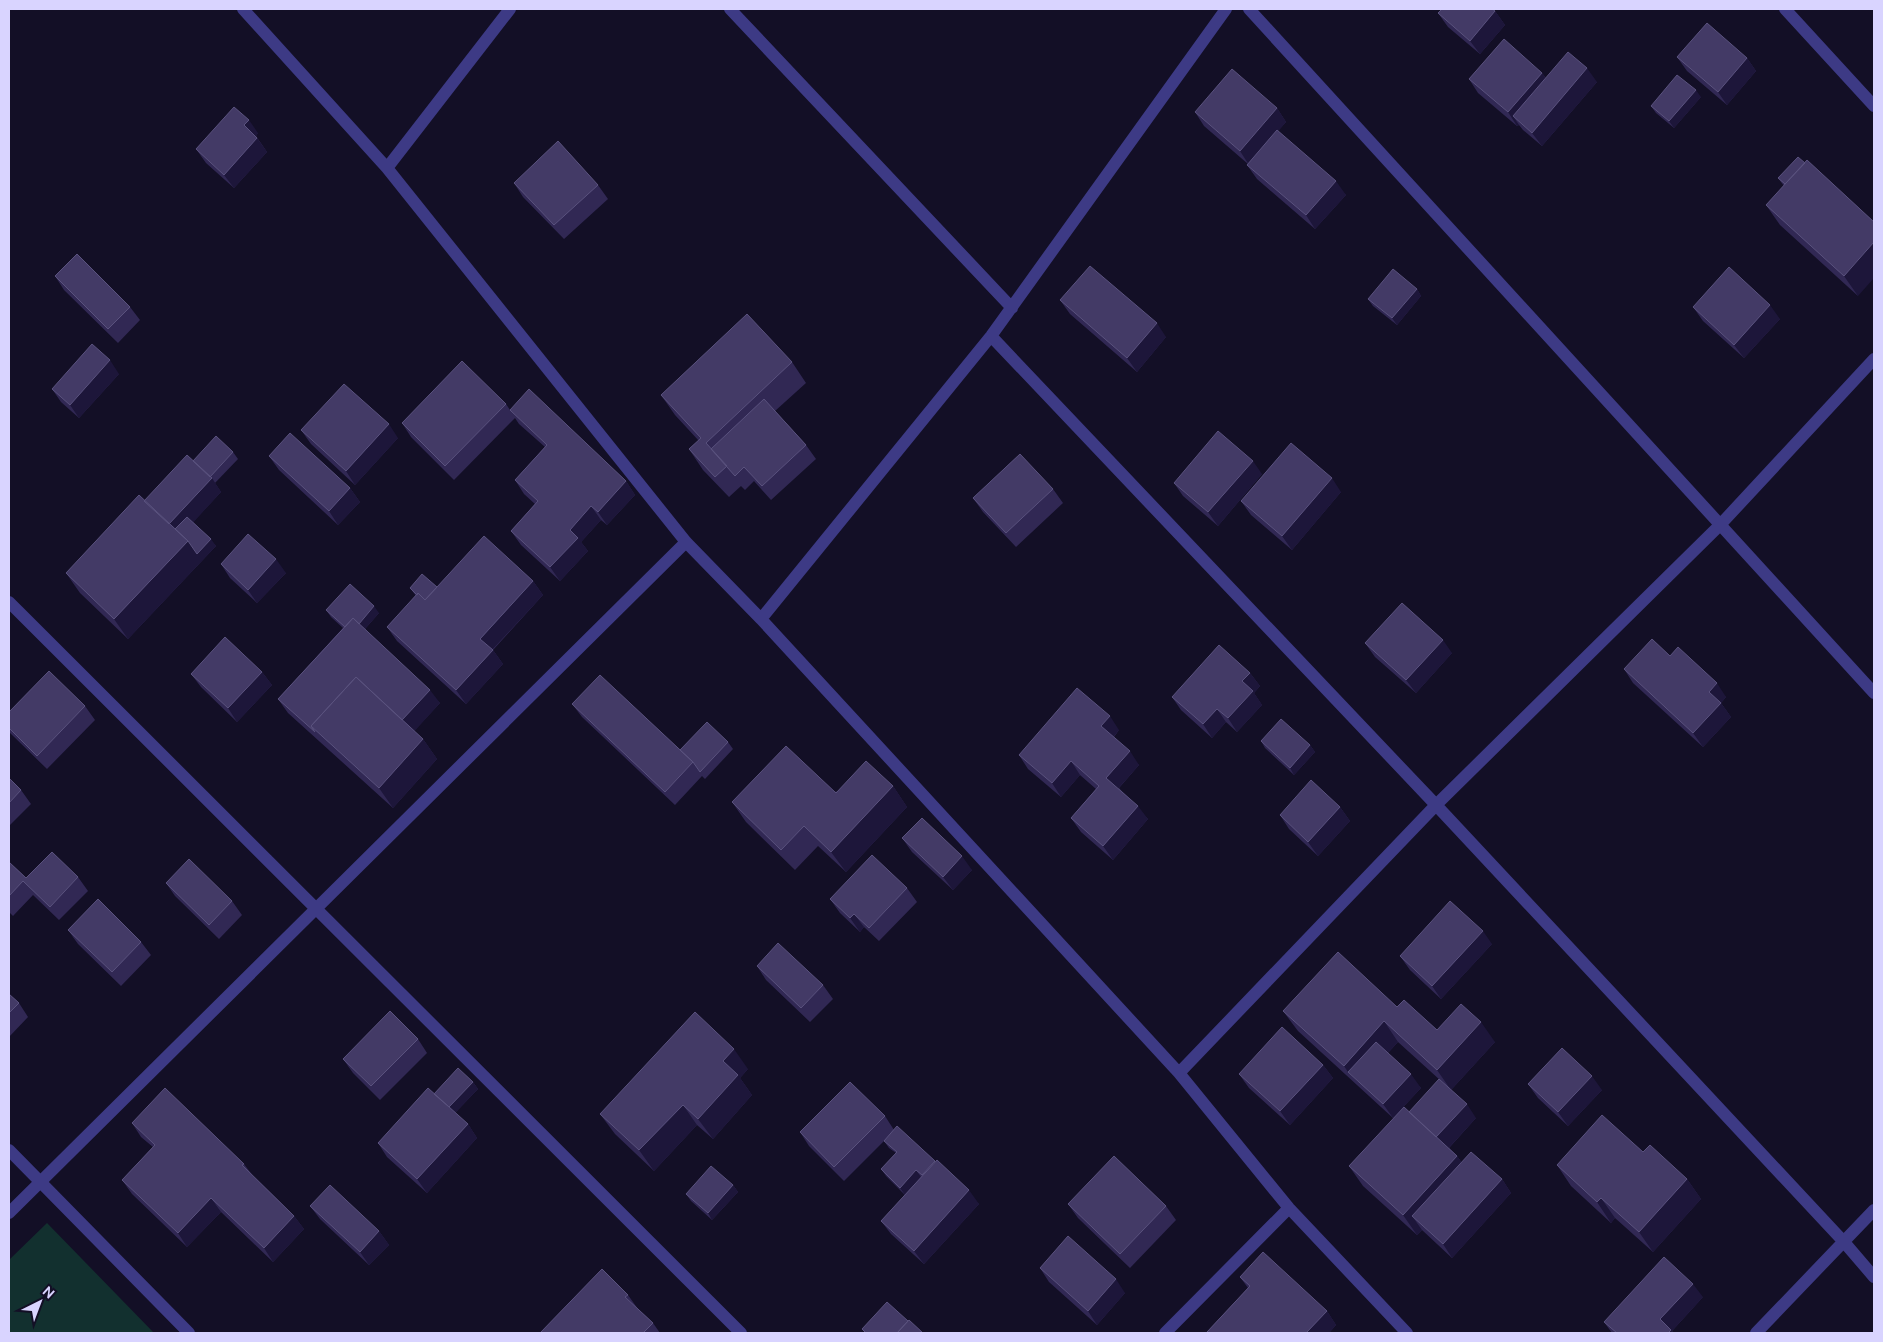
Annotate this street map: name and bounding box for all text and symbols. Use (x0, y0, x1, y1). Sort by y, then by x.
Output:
north arrow (15, 1277, 65, 1327)
text: N (39, 1283, 58, 1302)

